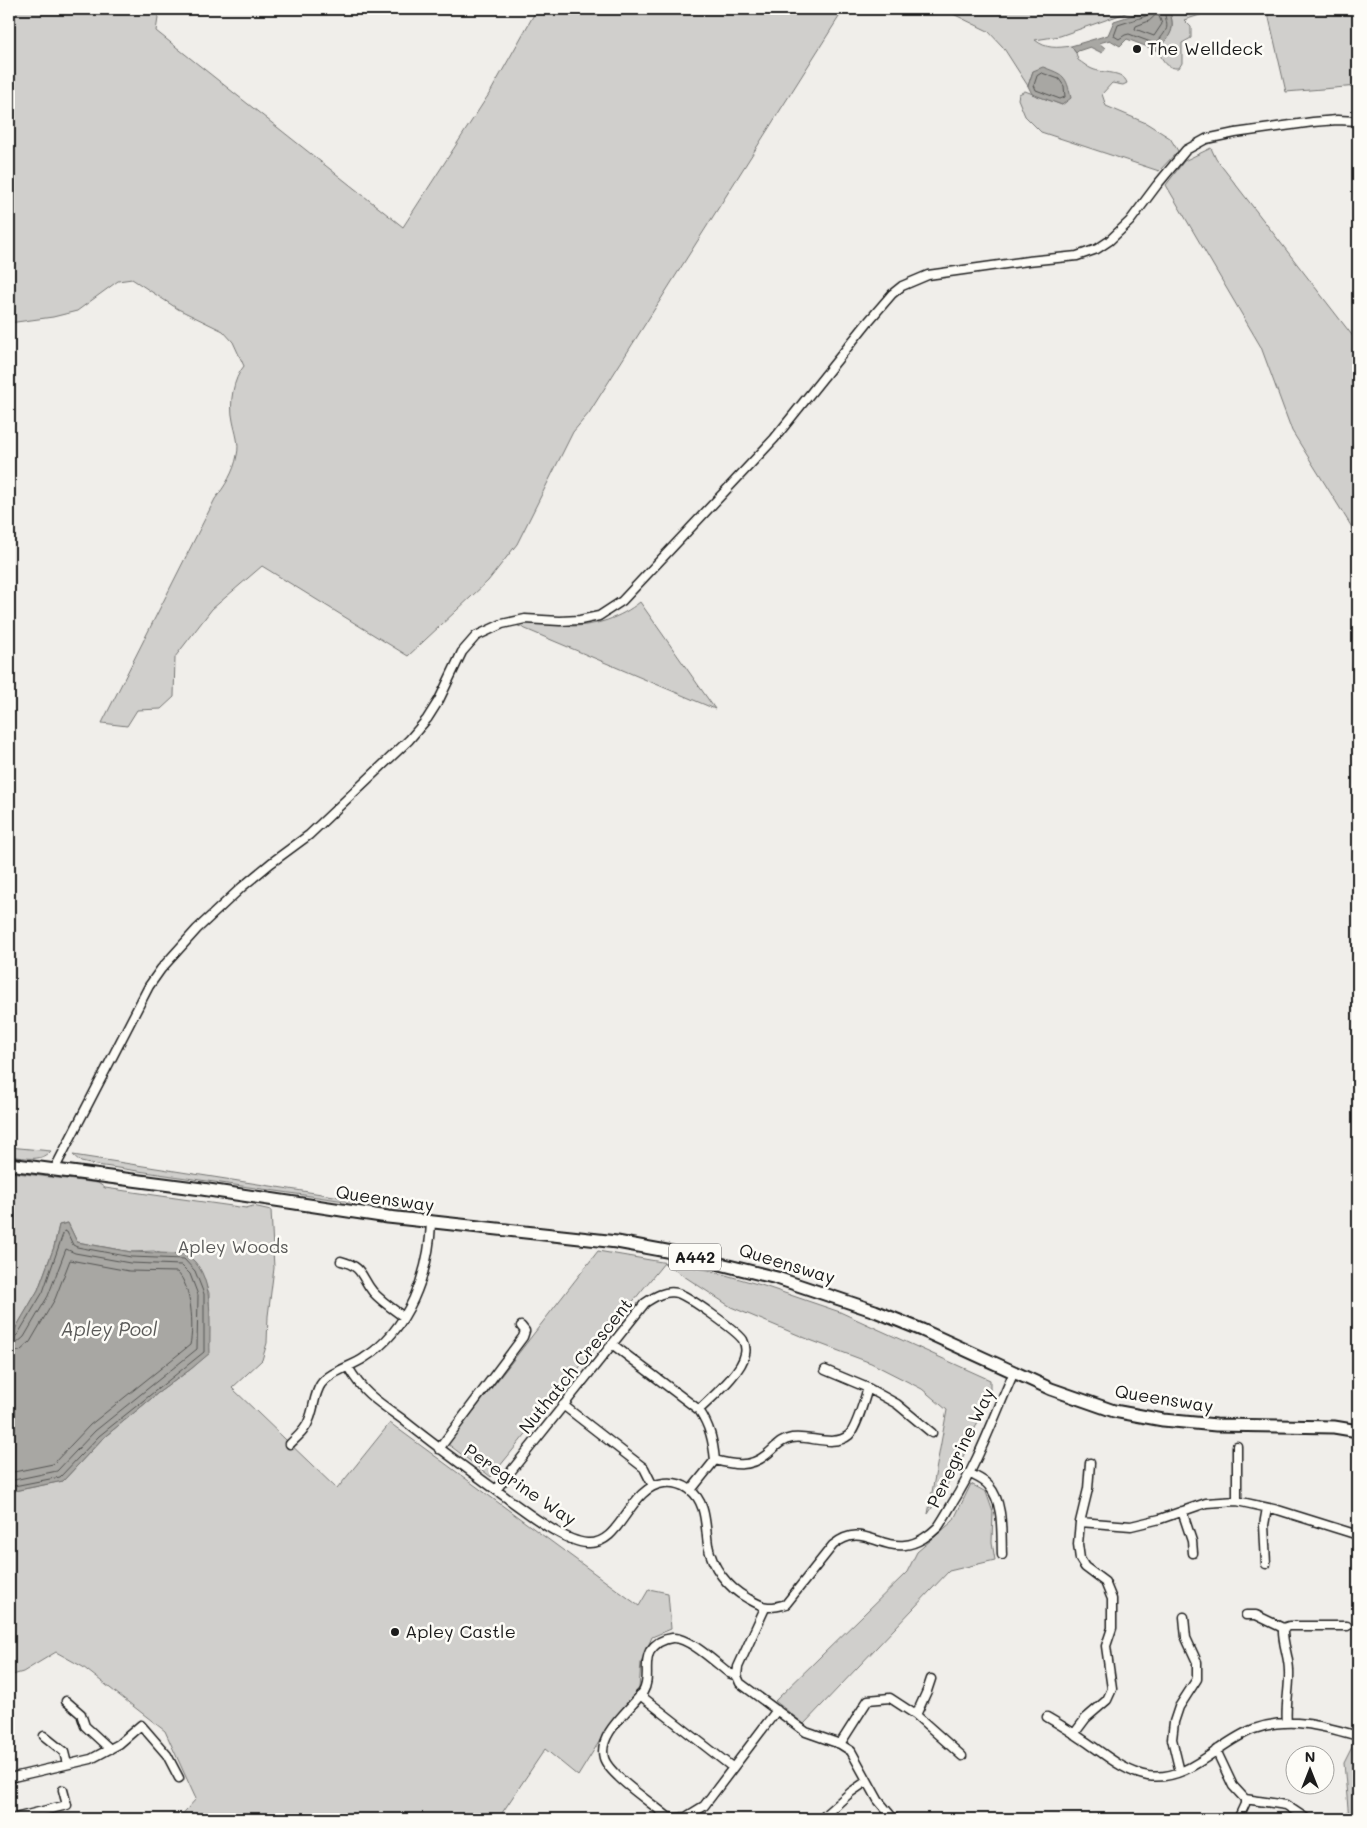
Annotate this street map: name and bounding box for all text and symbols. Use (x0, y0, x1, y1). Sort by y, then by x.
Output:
place label: The Welldeck (1147, 36, 1263, 60)
marker: The Welldeck (1131, 43, 1143, 55)
street label: Queensway (334, 1179, 436, 1217)
park label: Apley Woods (177, 1234, 289, 1258)
street label: Queensway (736, 1237, 838, 1289)
road number: A442 (669, 1244, 721, 1270)
street label: Nuthatch Crescent (513, 1292, 637, 1438)
water label: Apley Pool (61, 1316, 157, 1341)
street label: Queensway (1113, 1378, 1215, 1418)
street label: Peregrine Way (921, 1384, 1000, 1512)
street label: Peregrine Way (460, 1438, 581, 1531)
place label: Apley Castle (405, 1619, 516, 1643)
marker: Apley Castle (389, 1626, 401, 1638)
north arrow (1284, 1746, 1334, 1796)
text: N (1305, 1747, 1315, 1766)

